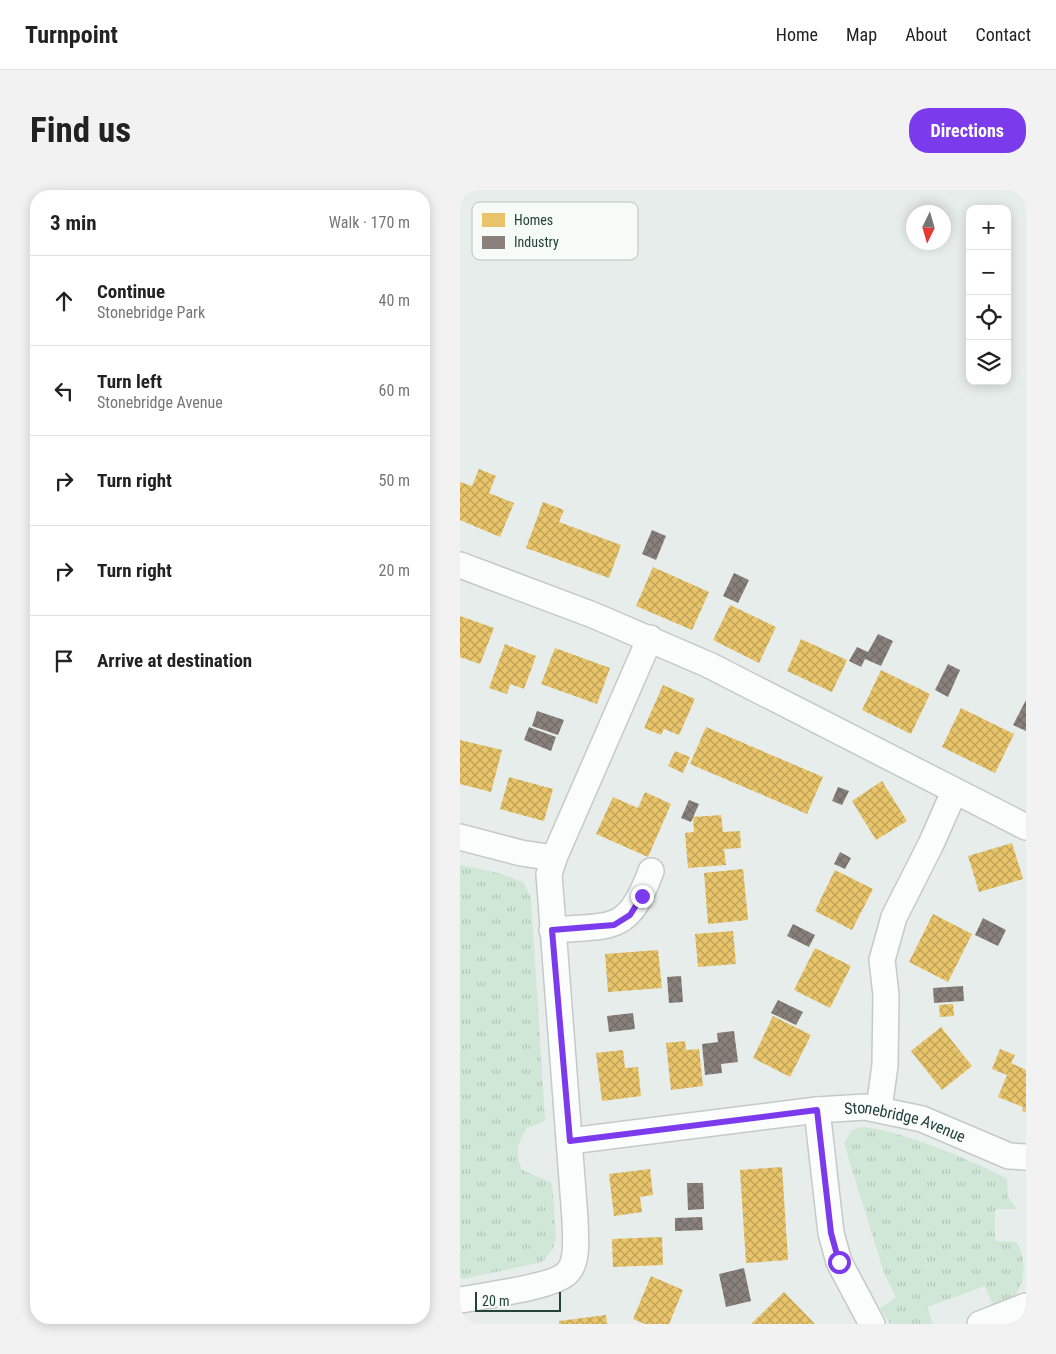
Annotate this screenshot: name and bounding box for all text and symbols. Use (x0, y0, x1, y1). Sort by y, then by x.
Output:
text: Turnpoint (25, 21, 118, 49)
text: Home (776, 24, 818, 45)
text: Map (846, 24, 877, 45)
text: About (905, 24, 947, 45)
text: Contact (975, 24, 1031, 45)
button: Directions (909, 108, 1026, 153)
text: Find us (30, 110, 131, 151)
legend (472, 202, 638, 260)
north arrow (906, 205, 951, 250)
map controls (966, 205, 1011, 385)
button: + (966, 205, 1011, 250)
text: 3 min (50, 211, 97, 235)
text: Homes (514, 212, 553, 228)
text: Walk · 170 m (329, 213, 410, 232)
text: Industry (514, 234, 559, 250)
button: − (966, 250, 1011, 295)
text: Continue (97, 280, 165, 303)
icon: ahead (50, 287, 78, 315)
text: 40 m (378, 291, 410, 310)
button: locate (966, 295, 1011, 340)
text: Stonebridge Park (97, 303, 205, 322)
button: layers (966, 340, 1011, 385)
text: Turn left (97, 370, 162, 393)
icon: left (50, 377, 78, 405)
text: 60 m (378, 381, 410, 400)
text: Stonebridge Avenue (97, 393, 223, 412)
icon: right (50, 467, 78, 495)
text: Turn right (97, 469, 172, 492)
text: 50 m (378, 471, 410, 490)
icon: right (50, 557, 78, 585)
text: Turn right (97, 559, 172, 582)
text: 20 m (378, 561, 410, 580)
icon: arrive (50, 647, 78, 675)
text: Arrive at destination (97, 649, 252, 672)
route end (631, 885, 654, 908)
street label: Stonebridge Avenue (844, 1098, 969, 1146)
route start (828, 1251, 851, 1274)
scale bar (475, 1289, 561, 1312)
text: 20 m (482, 1293, 510, 1309)

